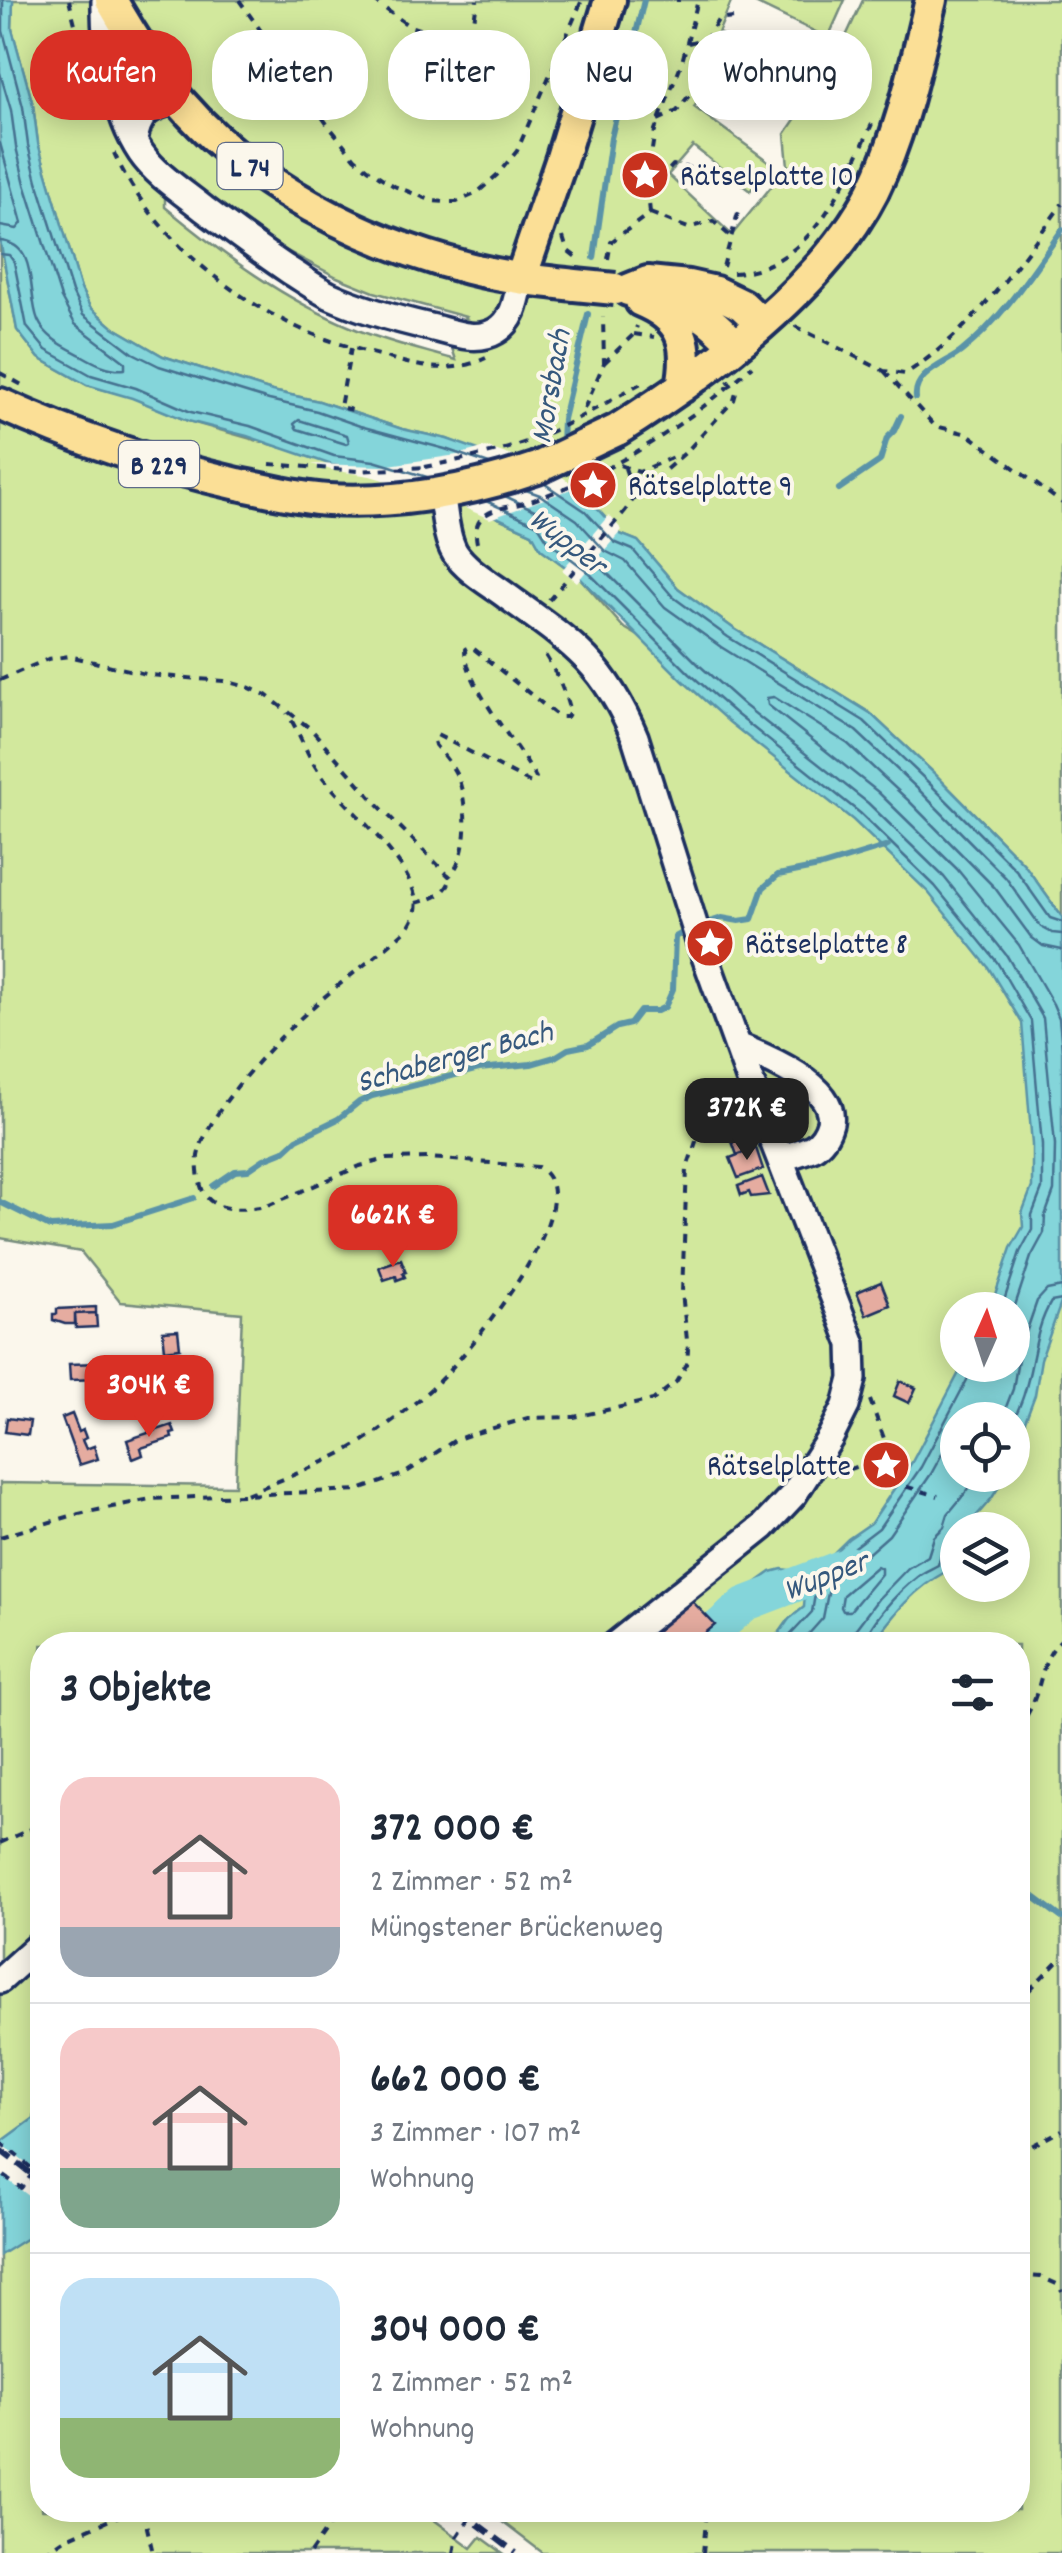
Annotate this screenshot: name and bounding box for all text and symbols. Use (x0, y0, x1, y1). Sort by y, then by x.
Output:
chip: Kaufen (30, 30, 192, 120)
chip: Mieten (212, 30, 368, 120)
chip: Filter (388, 30, 530, 120)
chip: Neu (550, 30, 668, 120)
chip: Wohnung (688, 30, 872, 120)
road number: L 74 (218, 143, 282, 189)
place icon: Rätselplatte 10 (619, 149, 671, 201)
place label: Rätselplatte 10 (680, 158, 854, 201)
water label: Morsbach (521, 325, 587, 447)
road number: B 229 (119, 441, 199, 487)
place icon: Rätselplatte 9 (567, 459, 619, 511)
place label: Rätselplatte 9 (628, 468, 793, 511)
water label: Wupper (517, 499, 617, 591)
place icon: Rätselplatte 8 (684, 917, 736, 969)
place label: Rätselplatte 8 (745, 926, 908, 969)
water label: Schaberger Bach (352, 1011, 560, 1108)
pin: 372K € (666, 1078, 828, 1163)
text: 372K € (707, 1087, 787, 1133)
pin: 662K € (312, 1185, 474, 1270)
text: 662K € (350, 1194, 436, 1240)
north arrow (940, 1292, 1030, 1382)
map controls (940, 1292, 1030, 1602)
pin: 304K € (68, 1355, 230, 1440)
text: 304K € (107, 1364, 191, 1410)
button: locate (940, 1402, 1030, 1492)
place icon: Rätselplatte (860, 1439, 912, 1491)
place label: Rätselplatte (707, 1448, 851, 1491)
button: layers (940, 1512, 1030, 1602)
water label: Wupper (778, 1540, 879, 1616)
text: 3 Objekte (60, 1662, 211, 1722)
icon: filters (945, 1665, 1000, 1720)
text: 372 000 € (370, 1801, 534, 1861)
icon: home (140, 1817, 260, 1937)
text: 2 Zimmer · 52 m² (370, 1861, 573, 1907)
text: Müngstener Brückenweg (370, 1907, 663, 1953)
text: 662 000 € (370, 2052, 541, 2112)
icon: home (140, 2068, 260, 2188)
text: 3 Zimmer · 107 m² (370, 2112, 581, 2158)
text: Wohnung (370, 2158, 475, 2204)
text: 304 000 € (370, 2302, 540, 2362)
icon: home (140, 2318, 260, 2438)
text: 2 Zimmer · 52 m² (370, 2362, 573, 2408)
text: Wohnung (370, 2408, 475, 2454)

